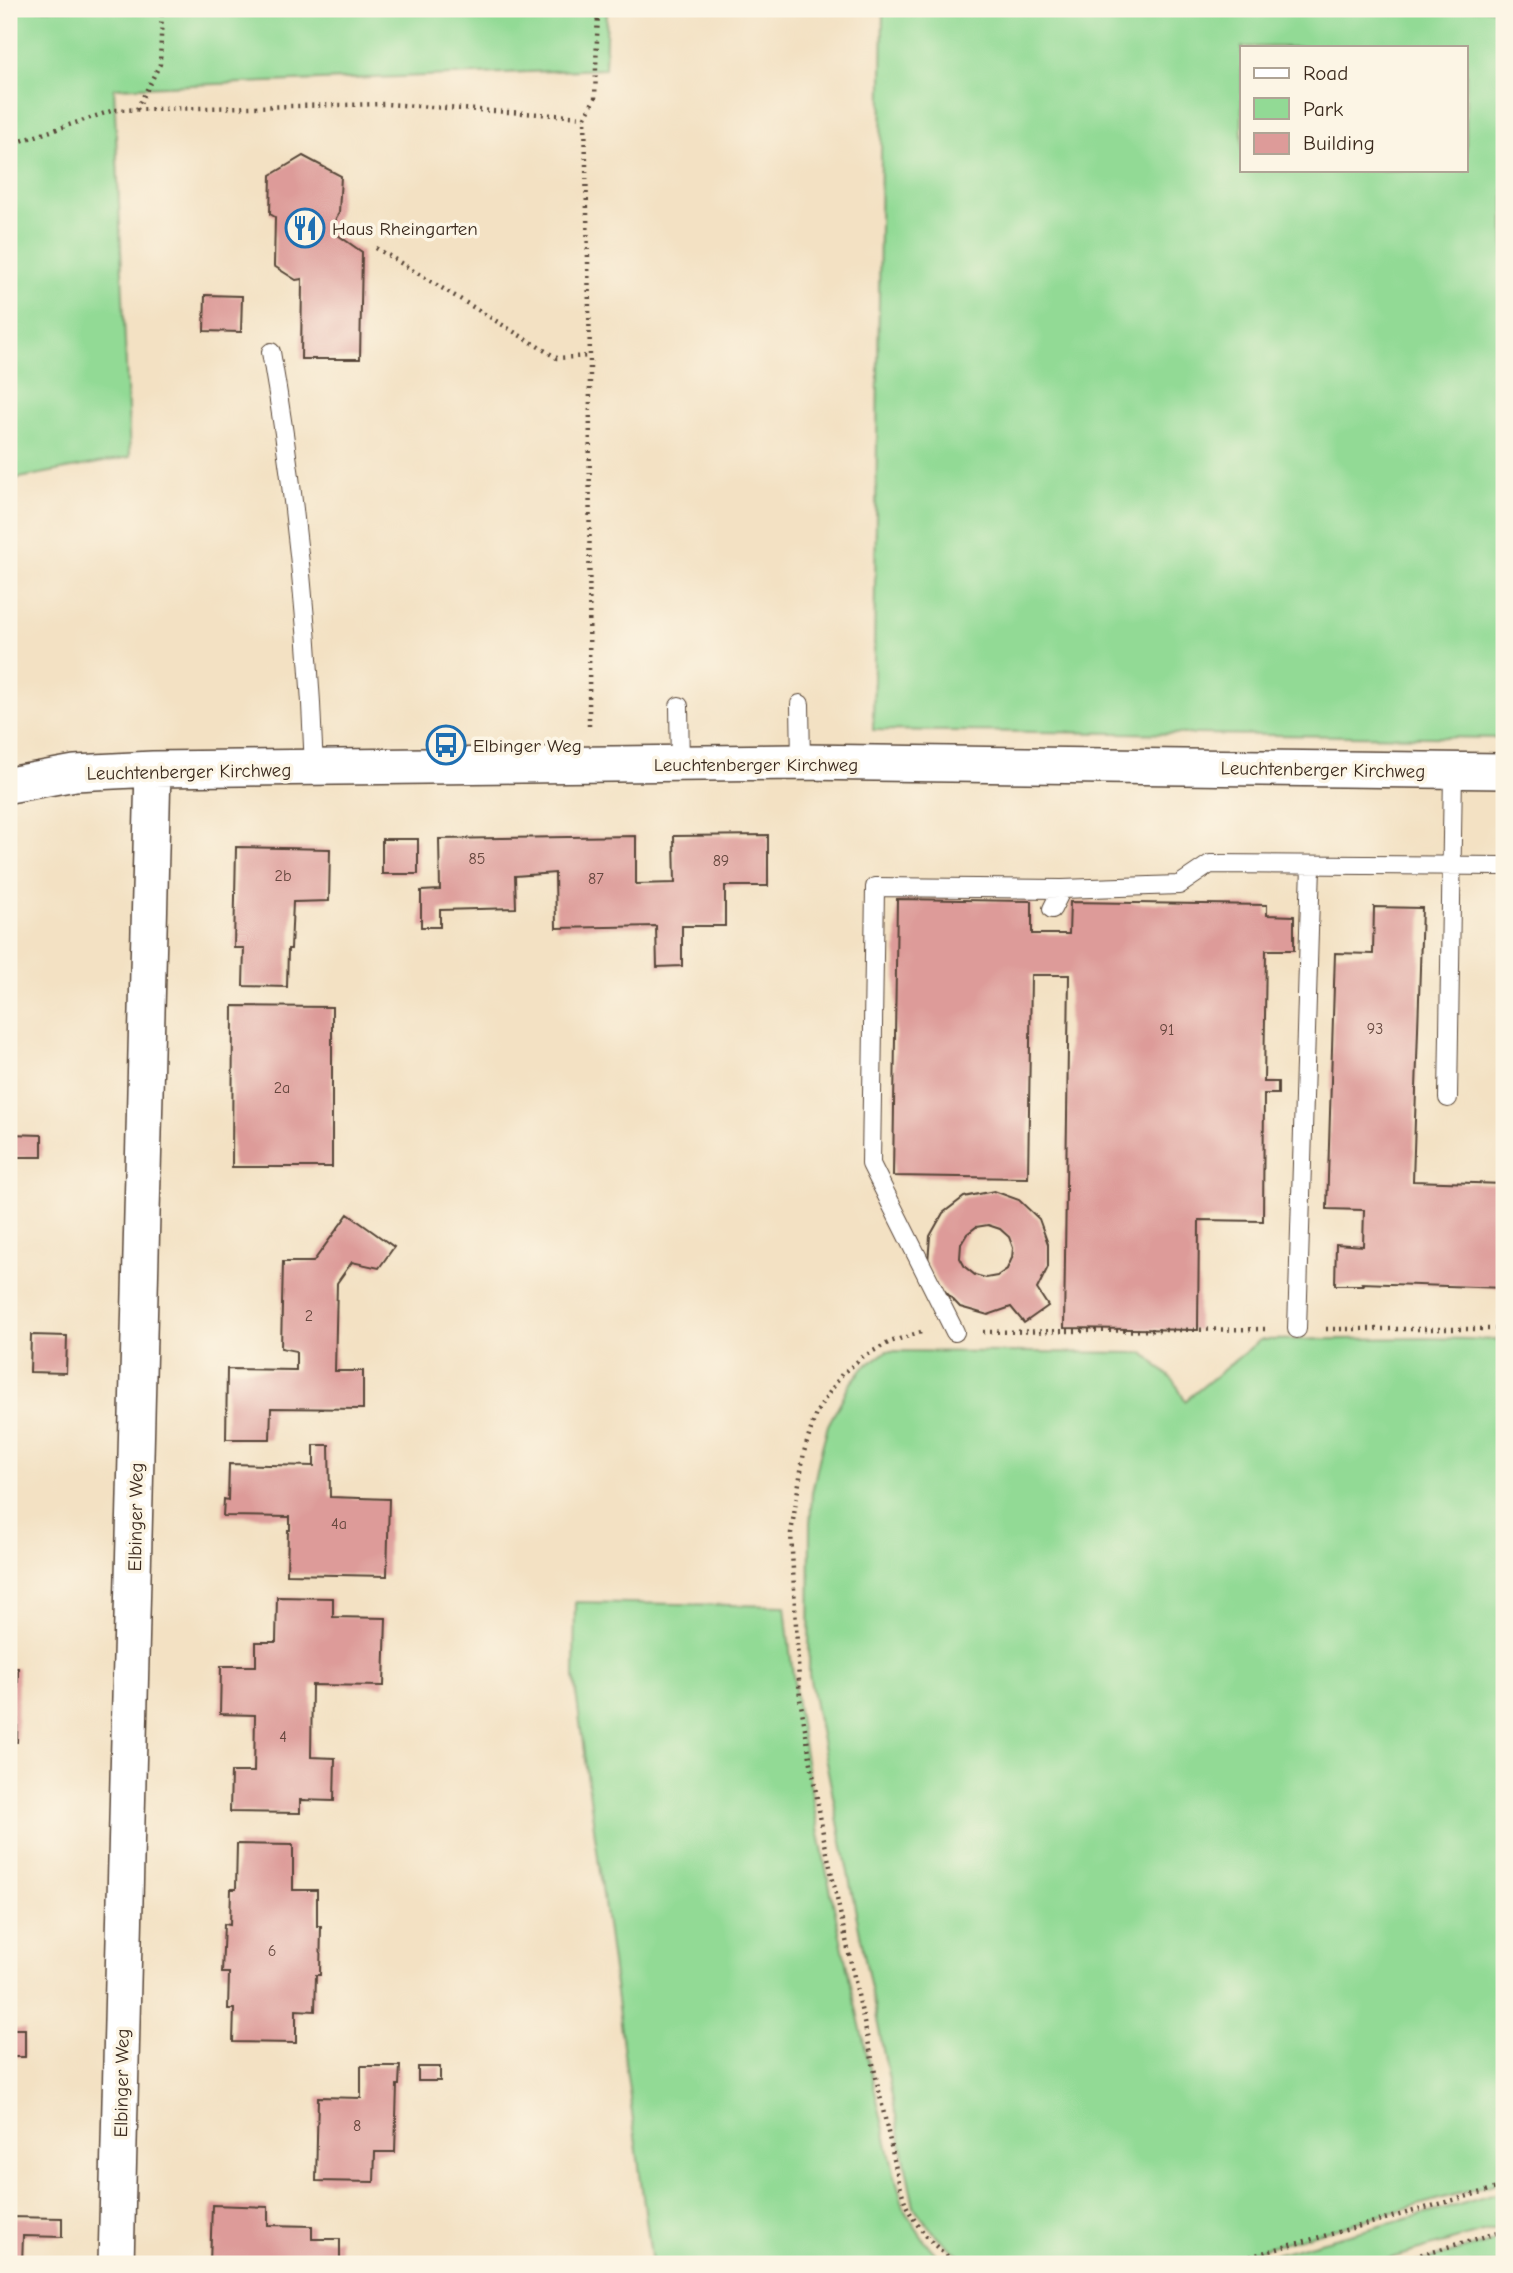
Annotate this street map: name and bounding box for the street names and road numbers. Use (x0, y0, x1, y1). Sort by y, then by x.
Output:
street label: Leuchtenberger Kirchweg (654, 754, 858, 776)
street label: Leuchtenberger Kirchweg (1220, 757, 1425, 783)
street label: Leuchtenberger Kirchweg (87, 759, 292, 785)
street label: Elbinger Weg (124, 1462, 148, 1572)
street label: Elbinger Weg (110, 2028, 134, 2138)

